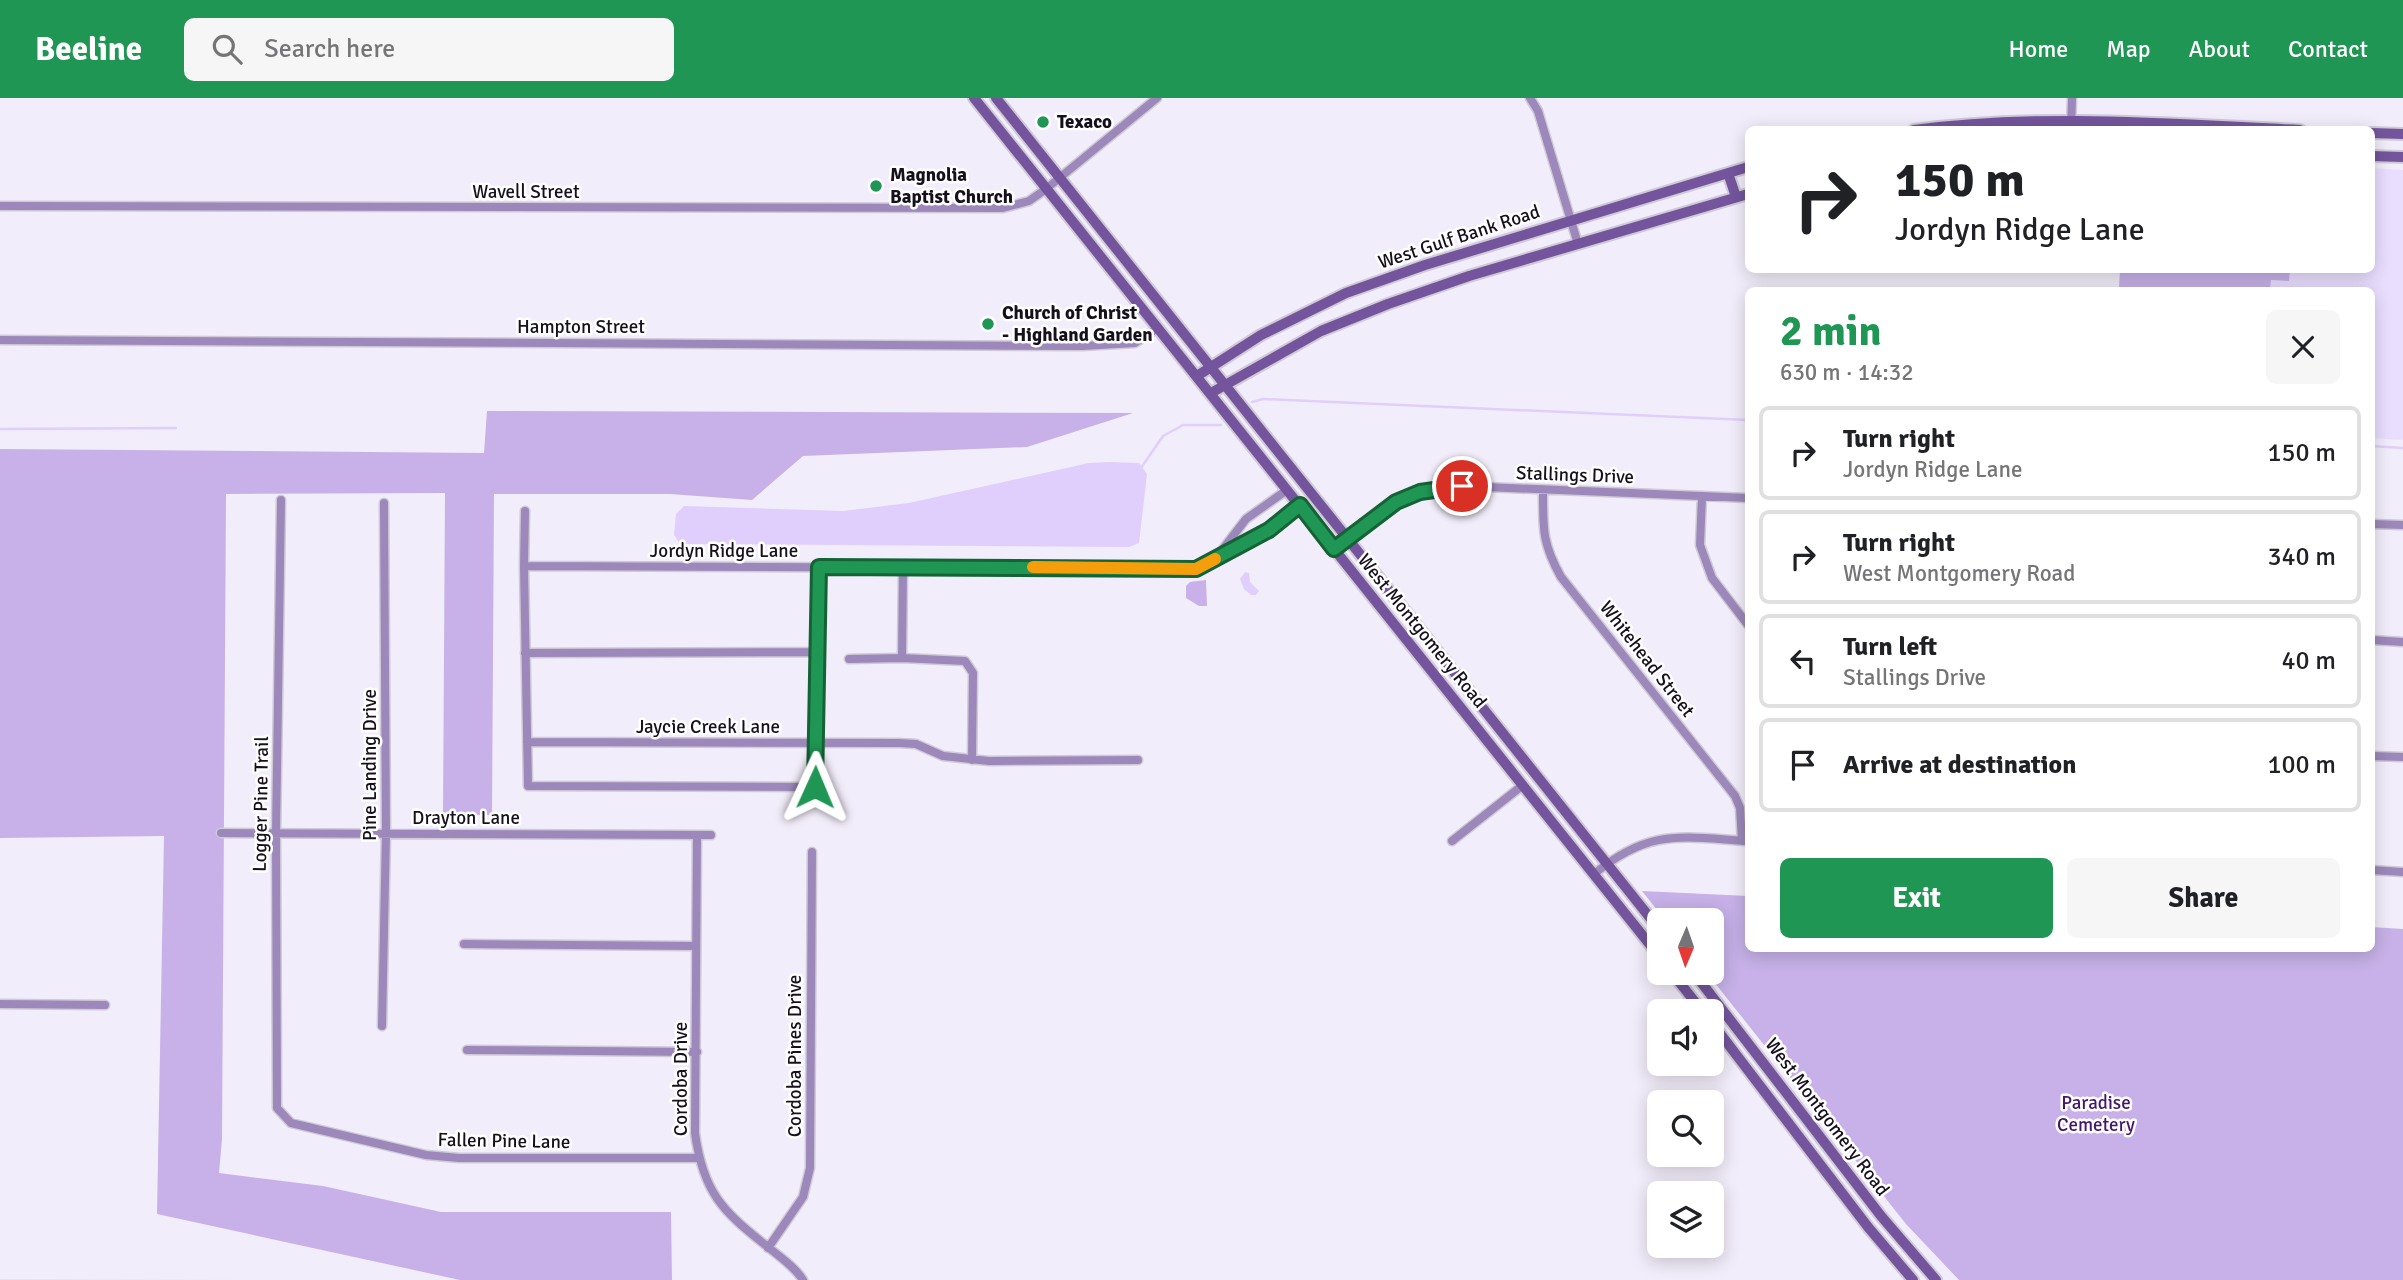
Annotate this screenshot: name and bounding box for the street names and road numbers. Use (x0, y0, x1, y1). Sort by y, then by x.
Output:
street label: Wavell Street (472, 180, 580, 204)
street label: West Gulf Bank Road (1375, 200, 1543, 274)
street label: Hampton Street (517, 315, 645, 339)
street label: Stallings Drive (1516, 461, 1634, 489)
street label: Jordyn Ridge Lane (650, 539, 798, 563)
street label: West Montgomery Road (1352, 549, 1492, 713)
street label: Whitehead Street (1594, 596, 1700, 722)
street label: Pine Landing Drive (358, 689, 382, 841)
street label: Jaycie Creek Lane (636, 715, 780, 739)
street label: Logger Pine Trail (248, 736, 274, 872)
street label: Drayton Lane (412, 806, 520, 830)
street label: Cordoba Pines Drive (783, 975, 807, 1137)
street label: Cordoba Drive (669, 1022, 693, 1136)
street label: West Montgomery Road (1760, 1033, 1894, 1201)
street label: Fallen Pine Lane (437, 1128, 571, 1154)

